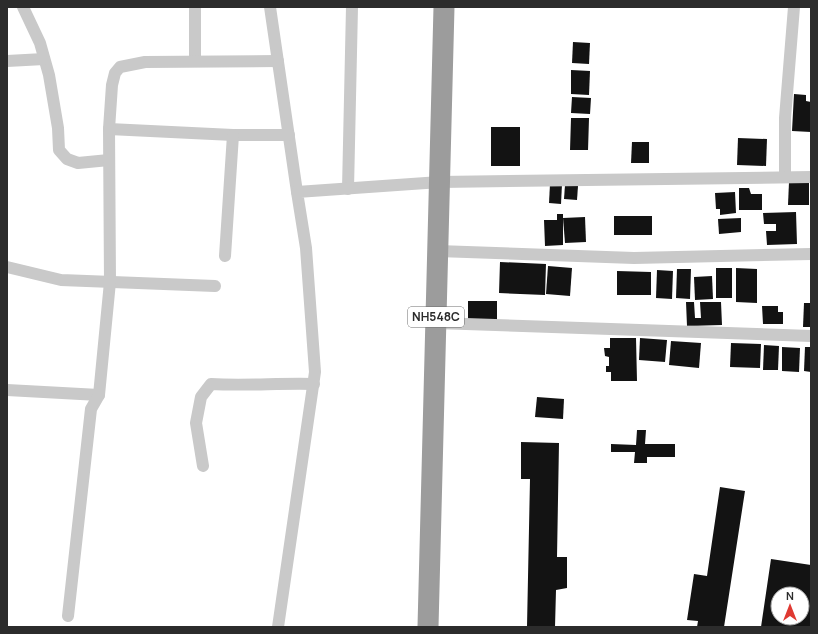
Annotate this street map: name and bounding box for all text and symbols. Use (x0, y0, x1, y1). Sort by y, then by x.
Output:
road number: NH548C (408, 307, 464, 327)
north arrow (770, 586, 810, 626)
text: N (786, 588, 794, 603)

